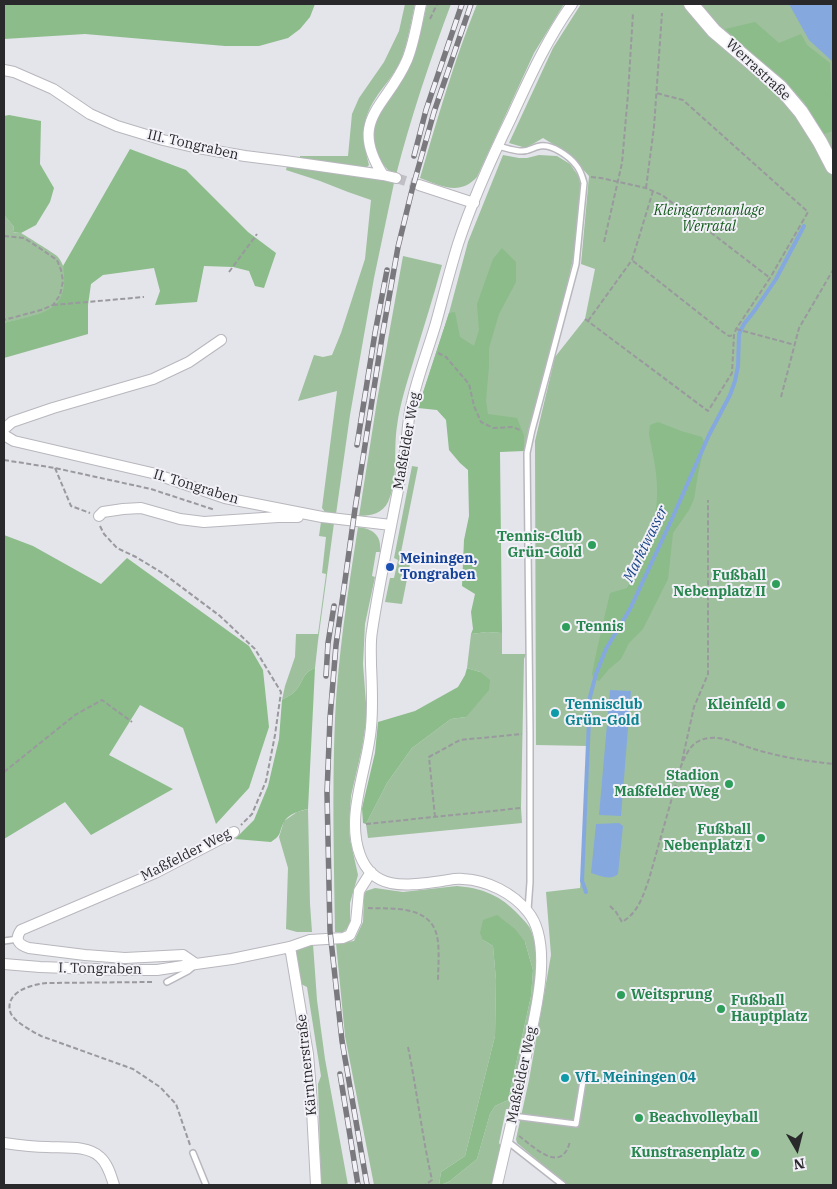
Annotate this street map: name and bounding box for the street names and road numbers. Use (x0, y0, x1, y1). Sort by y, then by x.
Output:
street label: Werrastraße (722, 36, 794, 104)
street label: III. Tongraben (146, 126, 240, 164)
street label: Maßfelder Weg (390, 391, 424, 491)
street label: II. Tongraben (151, 466, 241, 508)
street label: Maßfelder Weg (138, 825, 234, 885)
street label: I. Tongraben (58, 960, 142, 978)
street label: Kärntnerstraße (293, 1013, 321, 1117)
street label: Maßfelder Weg (504, 1025, 540, 1125)

